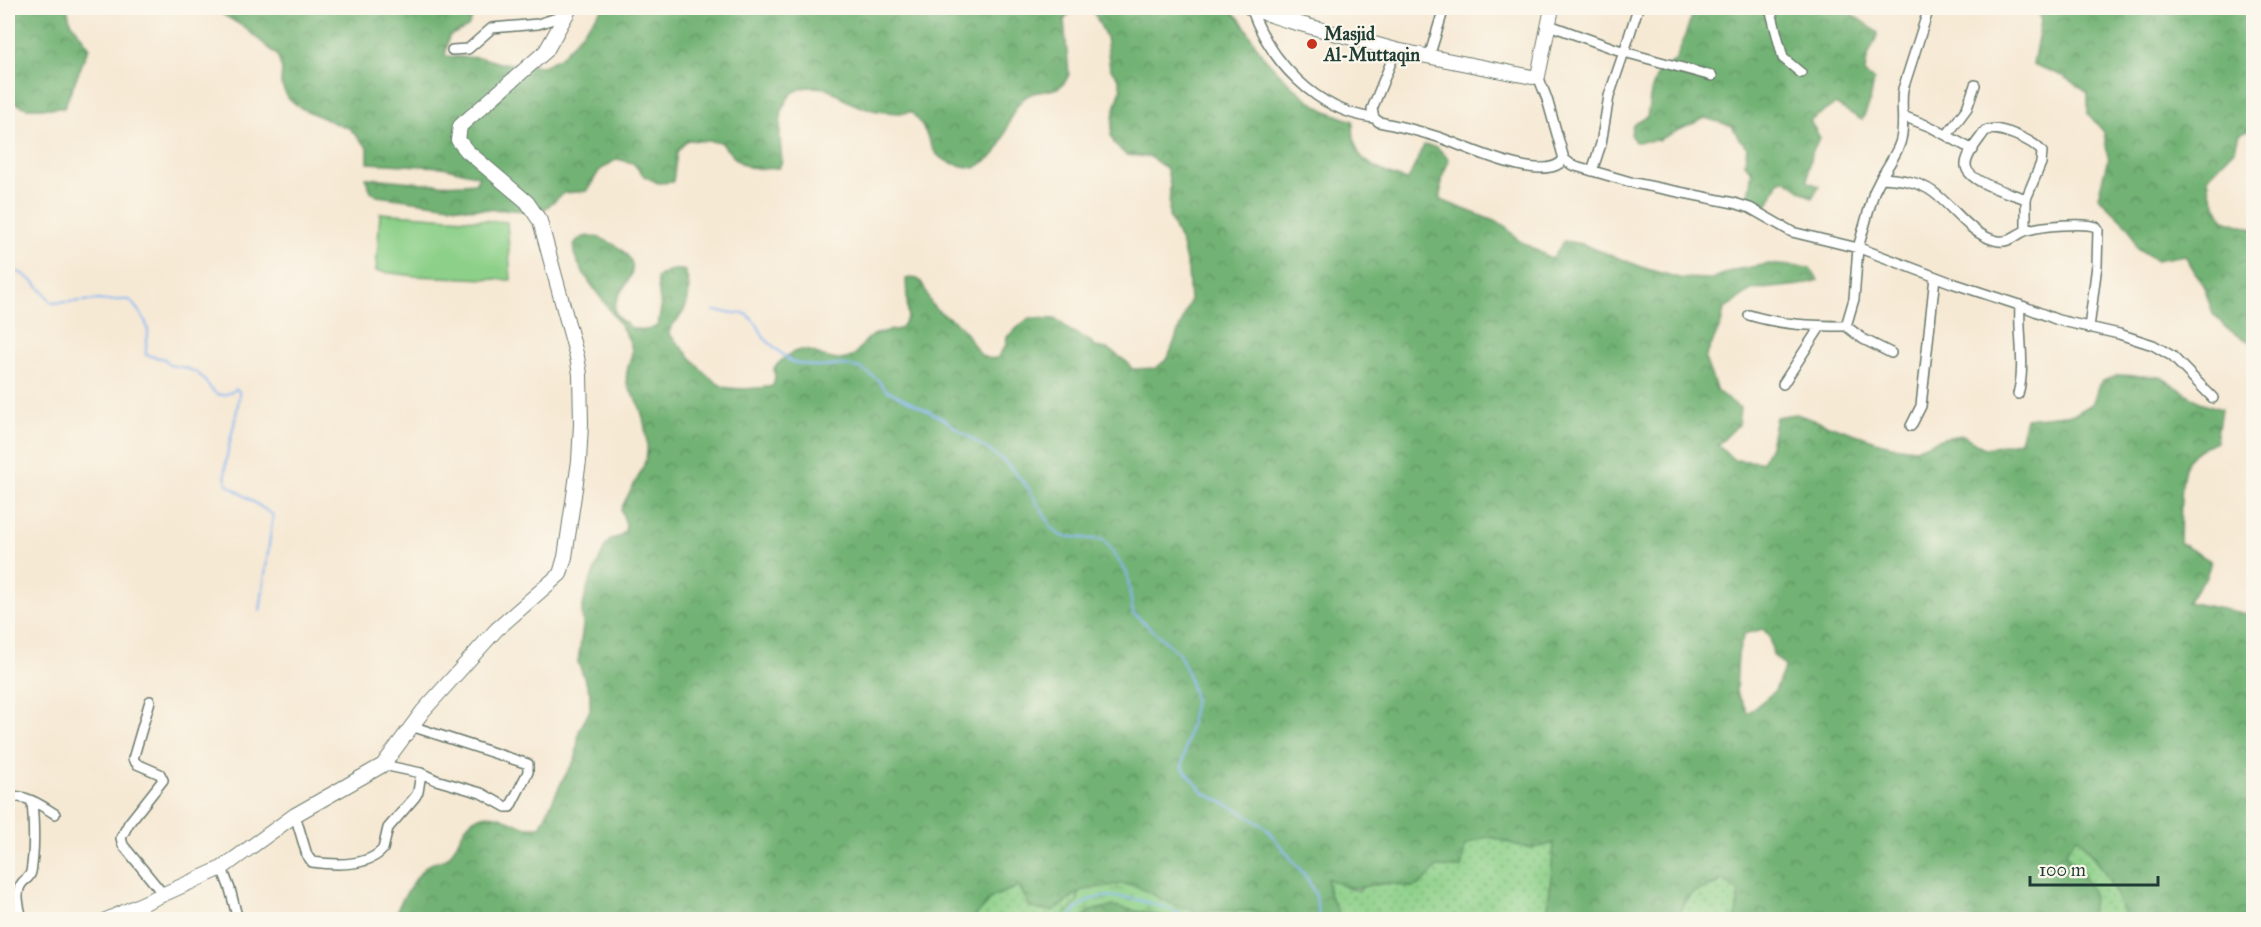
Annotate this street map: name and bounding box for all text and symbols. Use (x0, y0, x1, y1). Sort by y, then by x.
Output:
place label: Masjid Al-Muttaqin (1323, 23, 1420, 67)
marker: Masjid Al-Muttaqin (1305, 37, 1319, 51)
scale bar (2030, 849, 2158, 887)
text: 100 m (2039, 859, 2086, 881)

